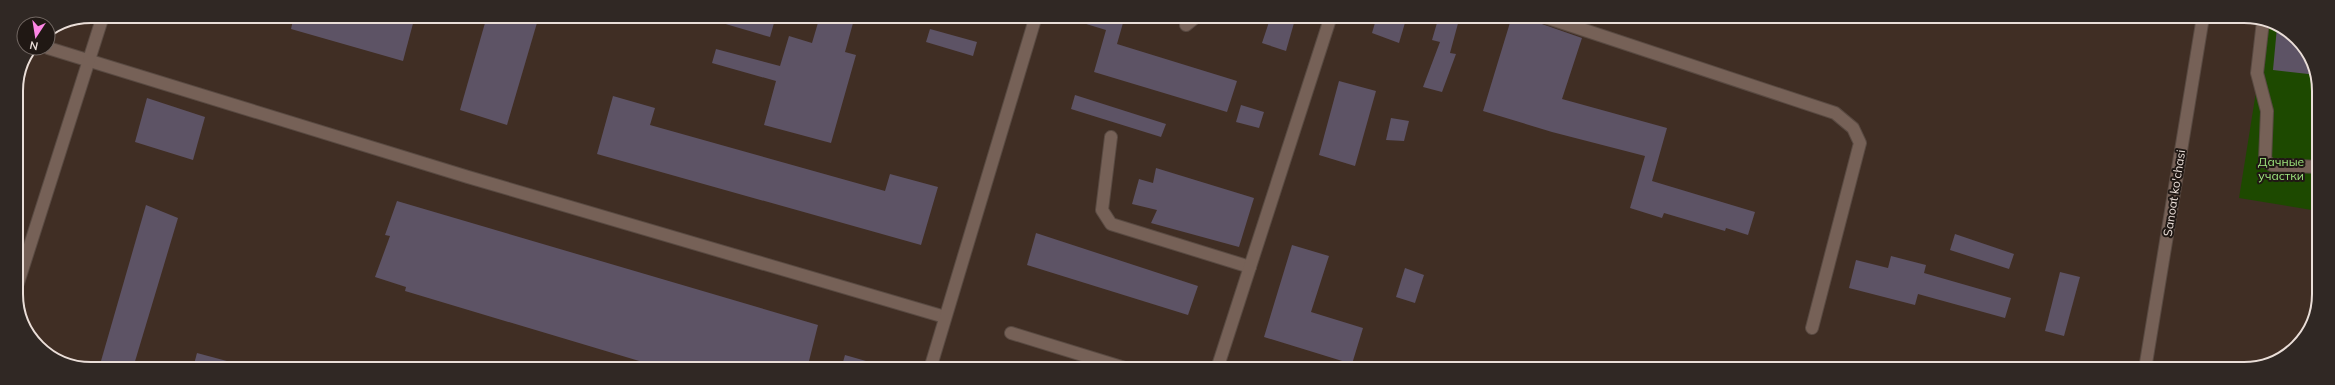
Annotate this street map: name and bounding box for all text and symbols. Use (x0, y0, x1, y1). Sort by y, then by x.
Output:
north arrow (16, 16, 56, 56)
text: N (28, 38, 39, 53)
street label: Sanoat ko'chasi (2160, 148, 2188, 237)
park label: Дачные участки (2258, 154, 2305, 183)

